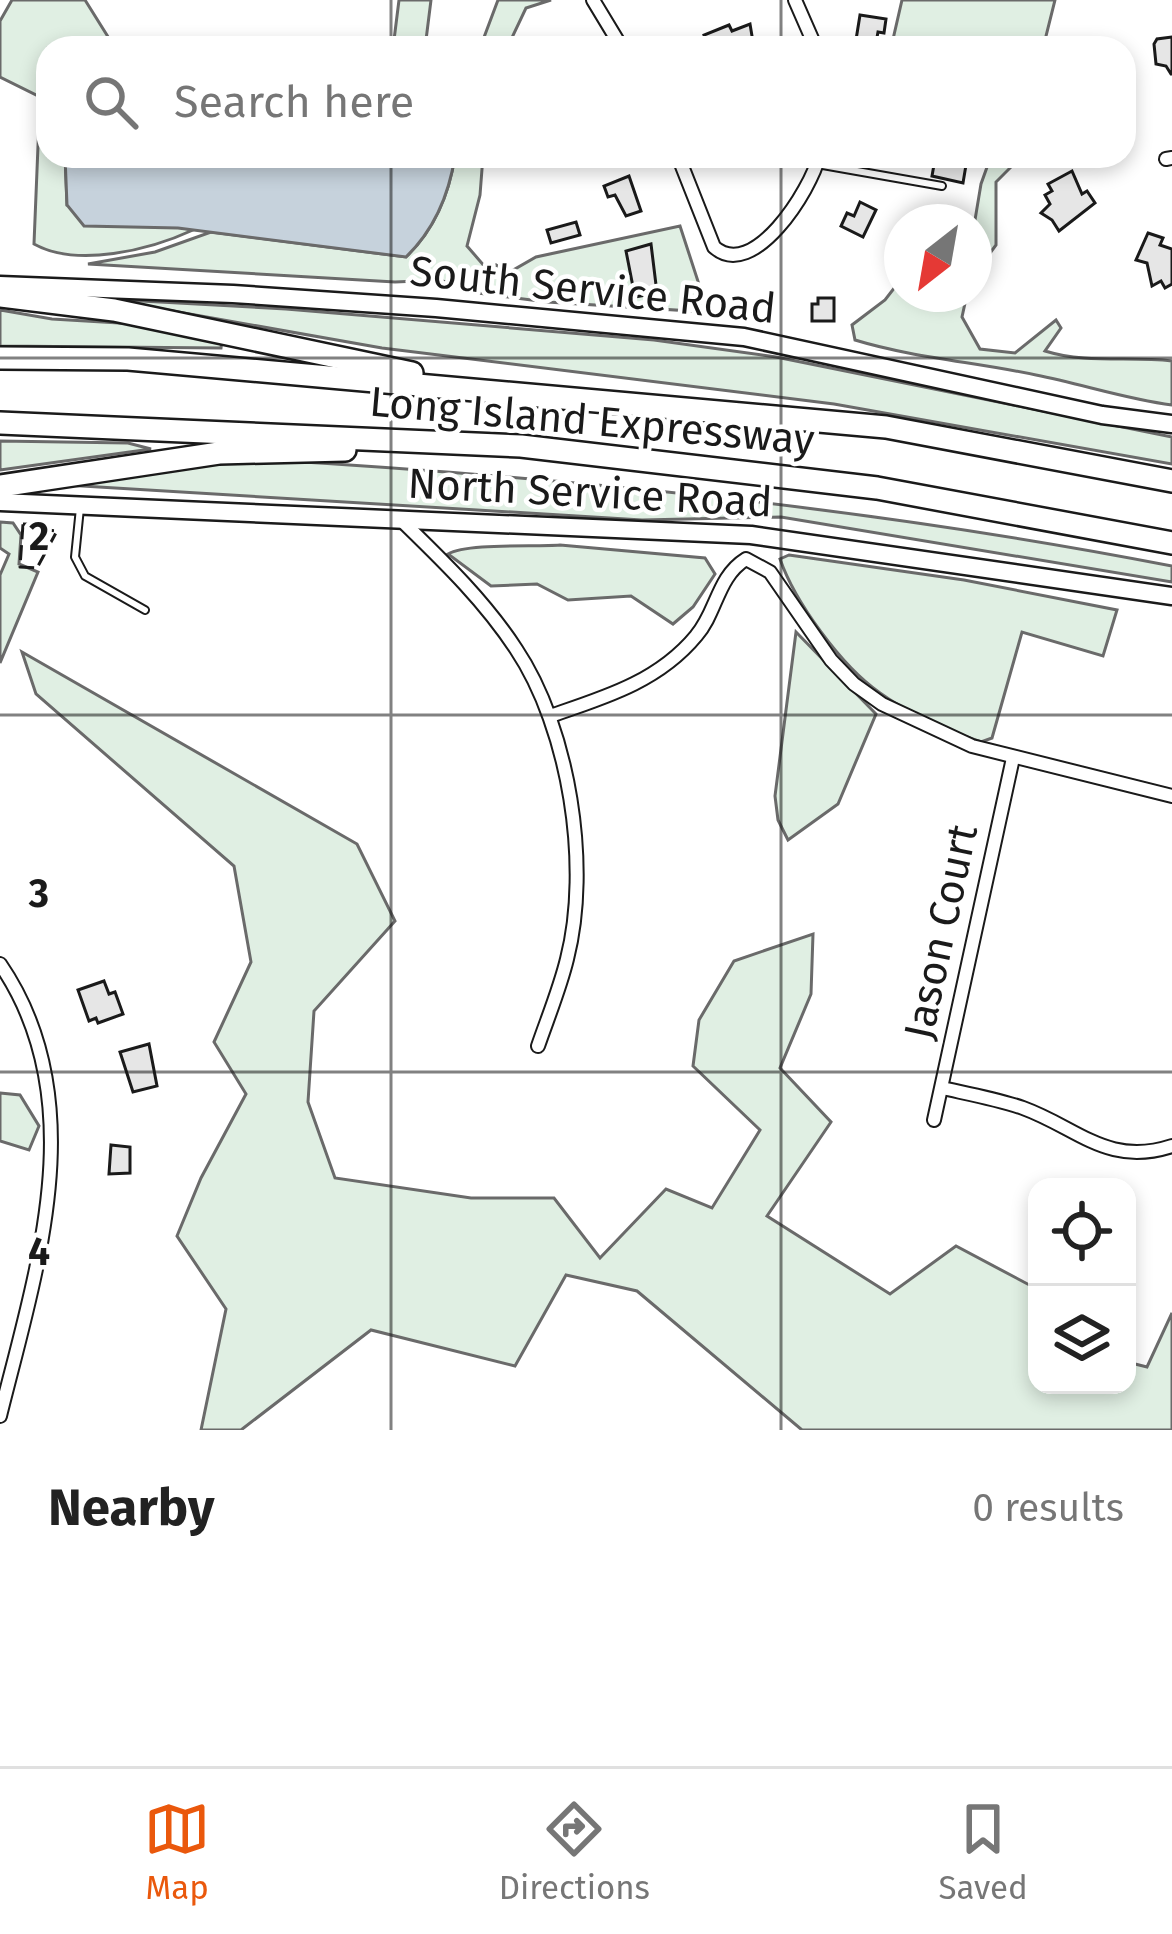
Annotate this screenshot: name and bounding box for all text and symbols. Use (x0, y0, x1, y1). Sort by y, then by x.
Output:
search box (36, 36, 1136, 168)
icon: search (78, 69, 144, 135)
text: Search here (174, 75, 414, 129)
north arrow (884, 204, 992, 312)
street label: South Service Road (408, 246, 778, 334)
street label: Long Island Expressway (367, 377, 817, 465)
street label: North Service Road (406, 458, 774, 528)
text: 2 (29, 514, 49, 560)
street label: Jason Court (894, 819, 988, 1044)
text: 3 (28, 871, 49, 917)
map controls (1028, 1178, 1136, 1394)
button: locate (1028, 1178, 1136, 1286)
text: 4 (28, 1229, 50, 1275)
button: layers (1028, 1286, 1136, 1394)
text: Nearby (48, 1477, 214, 1539)
text: 0 results (972, 1485, 1124, 1531)
tab: Map (144, 1796, 210, 1908)
tab: Directions (499, 1796, 650, 1908)
tab: Saved (938, 1796, 1028, 1908)

